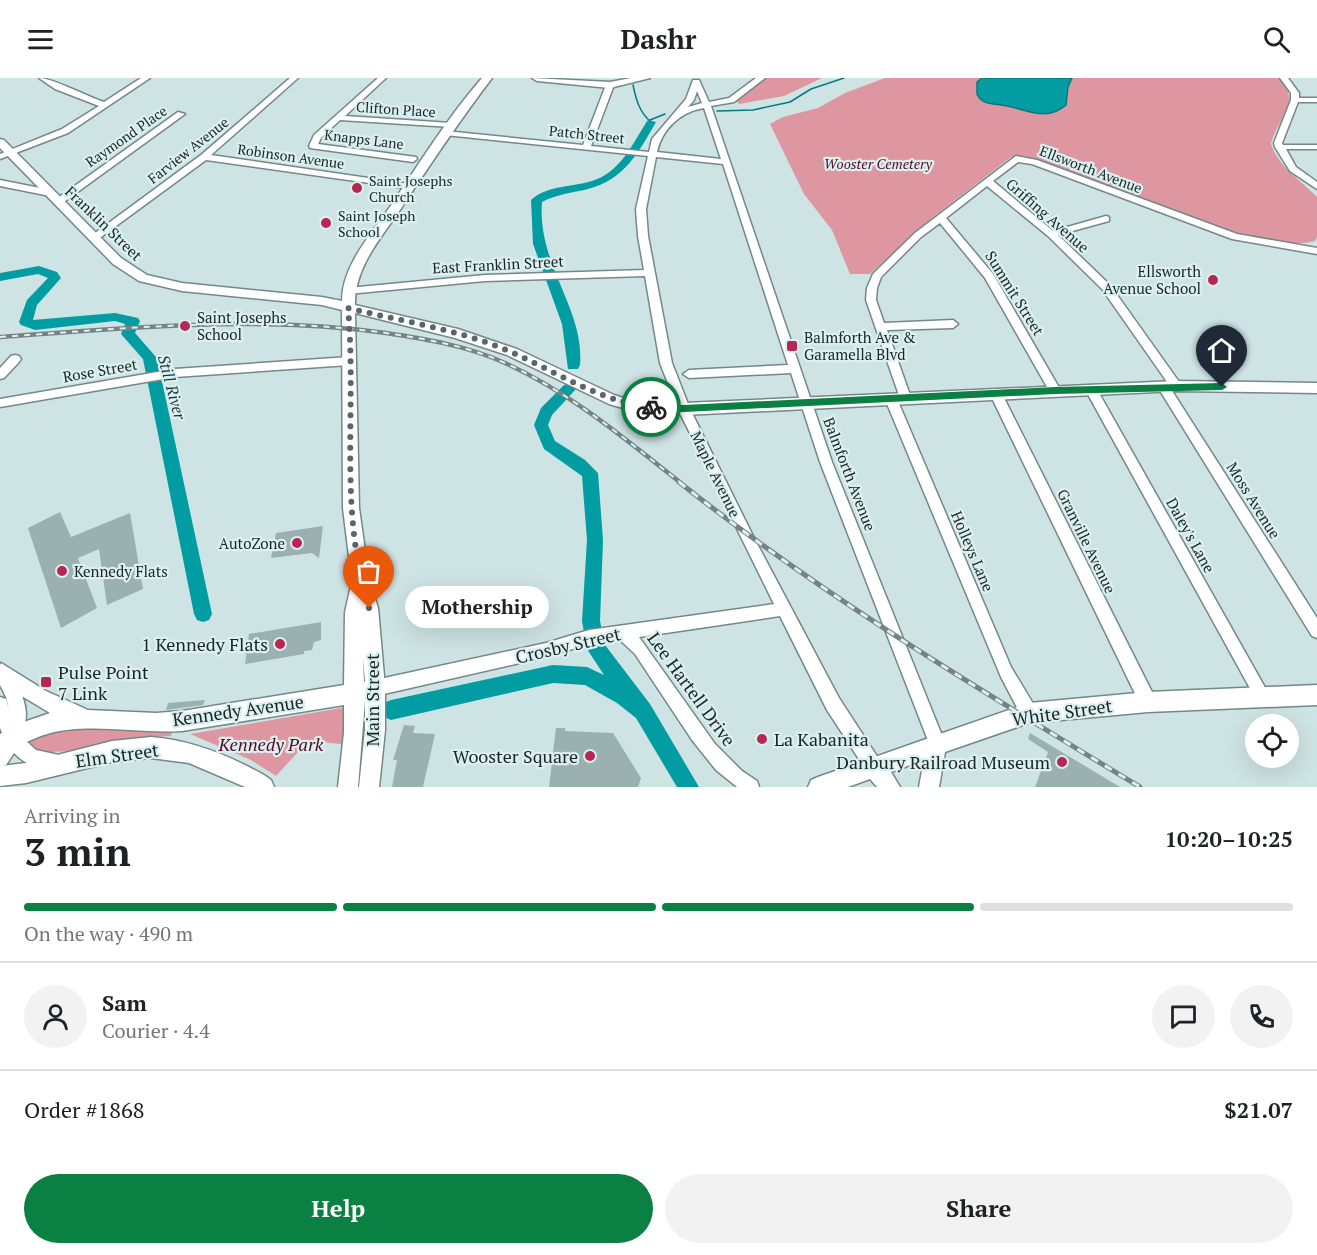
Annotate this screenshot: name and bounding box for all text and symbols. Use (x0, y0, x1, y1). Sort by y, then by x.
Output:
text: Dashr (620, 21, 697, 57)
icon: menu (24, 23, 57, 56)
icon: search (1260, 23, 1293, 56)
street label: Clifton Place (356, 97, 436, 121)
street label: Raymond Place (82, 101, 170, 171)
street label: Farview Avenue (144, 112, 232, 188)
street label: Patch Street (548, 121, 627, 148)
street label: Knapps Lane (323, 125, 405, 153)
street label: Robinson Avenue (236, 139, 346, 173)
street label: Ellsworth Avenue (1037, 141, 1145, 197)
park label: Wooster Cemetery (824, 154, 933, 173)
place label: Saint Josephs Church (369, 171, 453, 206)
street label: Griffing Avenue (1002, 173, 1094, 257)
street label: Franklin Street (61, 181, 147, 265)
marker: Saint Josephs Church (350, 181, 364, 195)
place label: Saint Joseph School (338, 206, 415, 241)
marker: Saint Joseph School (319, 216, 333, 230)
street label: Summit Street (981, 247, 1049, 339)
street label: East Franklin Street (432, 251, 565, 277)
place label: Ellsworth Avenue School (1103, 261, 1201, 298)
marker: Ellsworth Avenue School (1206, 273, 1220, 287)
place label: Saint Josephs School (197, 307, 287, 344)
marker: Saint Josephs School (178, 319, 192, 333)
pin (1196, 325, 1247, 387)
place label: Balmforth Ave & Garamella Blvd (804, 327, 916, 364)
icon: home (1205, 334, 1238, 367)
marker: Balmforth Ave & Garamella Blvd (785, 339, 799, 353)
water label: Still River (153, 352, 191, 422)
street label: Rose Street (61, 354, 139, 386)
courier (621, 377, 681, 437)
icon: bike (635, 391, 668, 424)
street label: Balmforth Avenue (819, 414, 881, 534)
street label: Maple Avenue (686, 428, 746, 520)
street label: Moss Avenue (1223, 458, 1285, 542)
street label: Granville Avenue (1053, 486, 1121, 596)
street label: Daley's Lane (1162, 494, 1220, 576)
street label: Holleys Lane (947, 508, 999, 594)
place label: AutoZone (219, 533, 285, 553)
marker: AutoZone (290, 536, 304, 550)
pin (343, 546, 394, 608)
icon: bag (352, 555, 385, 588)
place label: Kennedy Flats (74, 561, 168, 581)
marker: Kennedy Flats (55, 564, 69, 578)
callout: Mothership (405, 587, 549, 629)
text: Mothership (421, 593, 533, 620)
street label: Crosby Street (513, 621, 623, 669)
street label: Lee Hartell Drive (643, 627, 741, 751)
place label: 1 Kennedy Flats (142, 632, 268, 656)
marker: 1 Kennedy Flats (273, 637, 287, 651)
street label: Main Street (360, 653, 384, 747)
place label: Pulse Point 7 Link (58, 660, 149, 705)
marker: Pulse Point 7 Link (39, 675, 53, 689)
street label: Kennedy Avenue (171, 689, 305, 731)
street label: White Street (1010, 693, 1114, 731)
map controls (1245, 714, 1299, 768)
button: locate (1245, 714, 1299, 768)
place label: La Kabanita (774, 727, 869, 751)
park label: Kennedy Park (217, 732, 324, 756)
marker: La Kabanita (755, 732, 769, 746)
street label: Elm Street (74, 737, 160, 773)
place label: Wooster Square (453, 744, 578, 768)
marker: Wooster Square (583, 749, 597, 763)
place label: Danbury Railroad Museum (836, 750, 1050, 774)
marker: Danbury Railroad Museum (1055, 755, 1069, 769)
text: Arriving in (24, 802, 120, 829)
text: 10:20–10:25 (1165, 824, 1293, 853)
text: 3 min (24, 825, 131, 877)
text: On the way · 490 m (24, 920, 193, 947)
button: person (24, 985, 87, 1048)
button: chat (1152, 985, 1215, 1048)
button: phone (1230, 985, 1293, 1048)
text: Sam (102, 988, 147, 1017)
text: Courier · 4.4 (102, 1017, 210, 1044)
text: Order #1868 (24, 1095, 144, 1124)
text: $21.07 (1224, 1095, 1293, 1124)
button: Help (24, 1174, 653, 1243)
button: Share (665, 1174, 1293, 1243)

